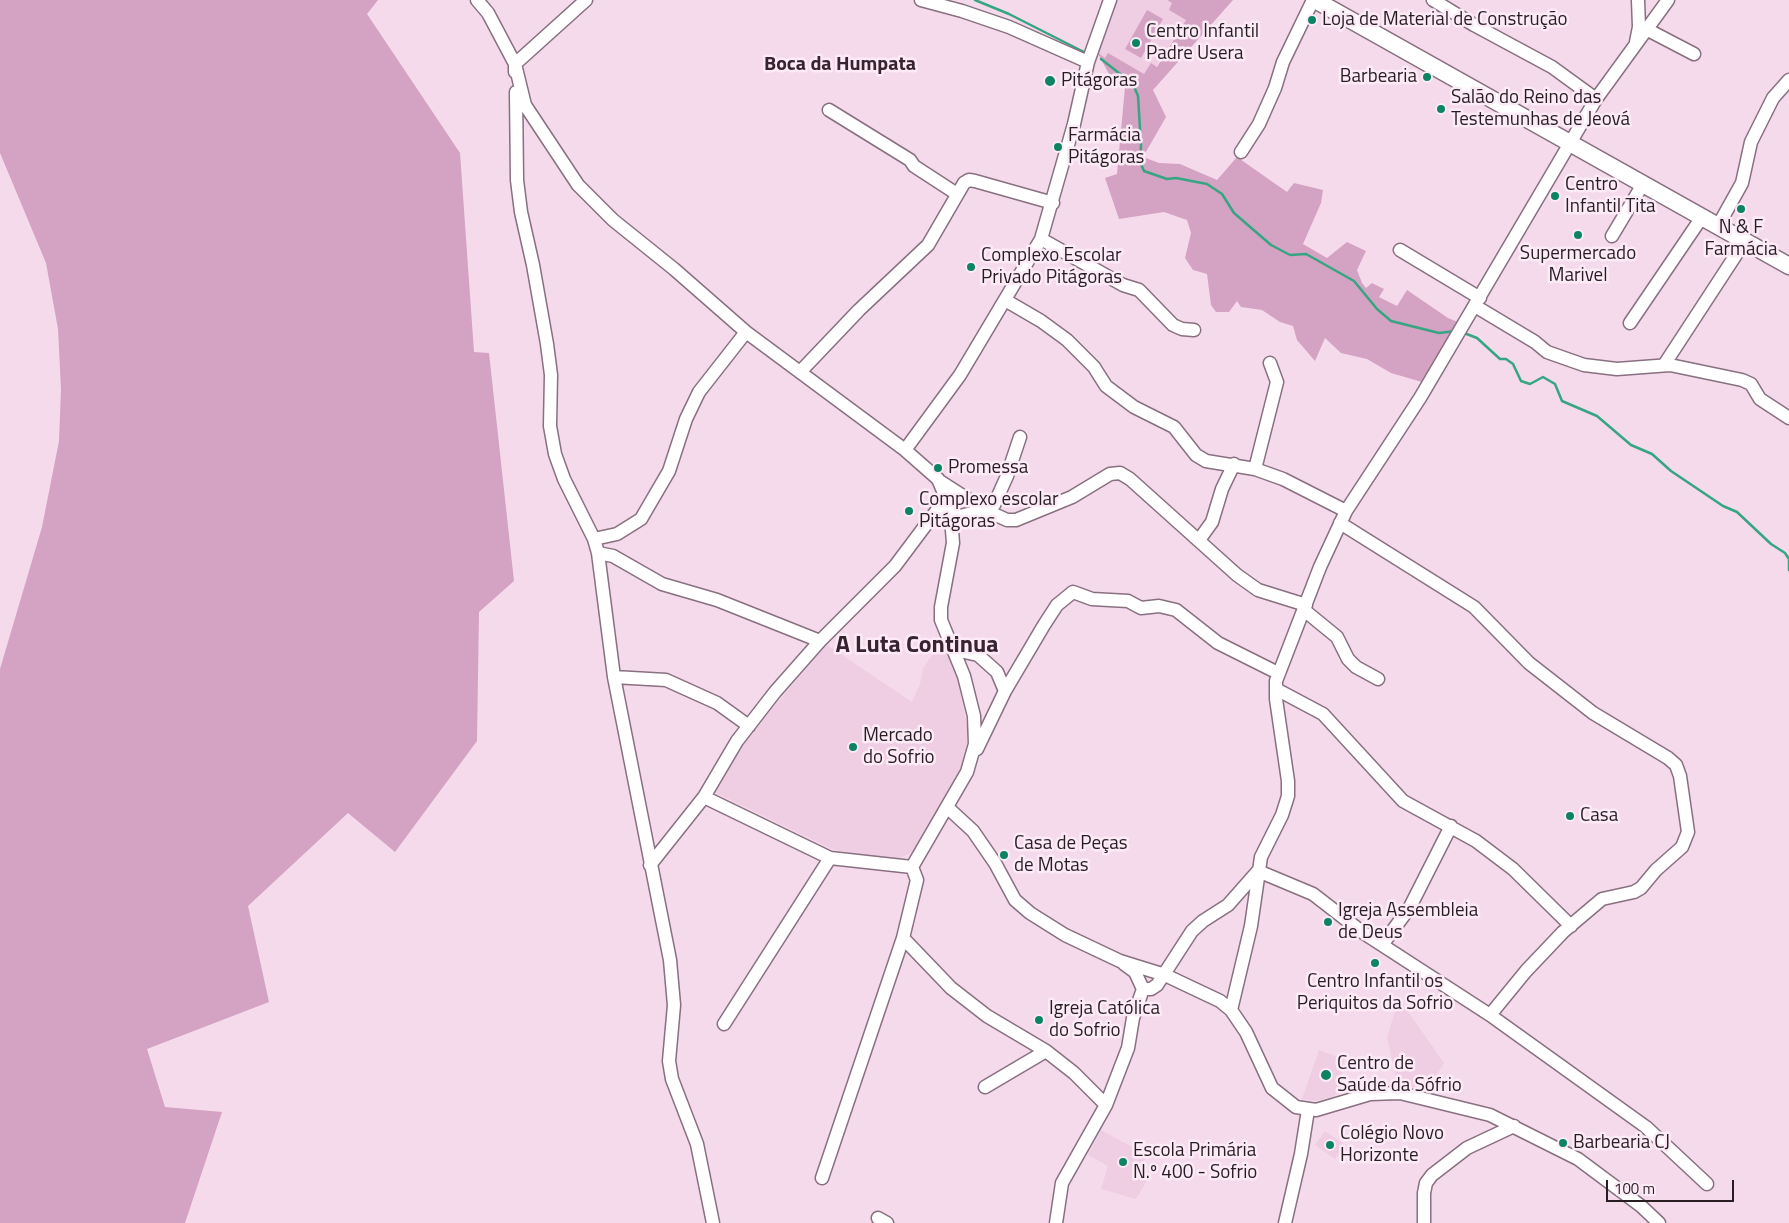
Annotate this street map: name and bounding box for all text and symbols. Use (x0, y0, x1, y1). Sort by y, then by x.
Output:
place label: Loja de Material de Construção (1322, 9, 1567, 31)
marker: Loja de Material de Construção (1306, 14, 1318, 26)
place label: Centro Infantil Padre Usera (1146, 21, 1259, 65)
marker: Centro Infantil Padre Usera (1130, 37, 1142, 49)
district label: Boca da Humpata (764, 53, 916, 77)
place label: Barbearia (1340, 66, 1417, 88)
place label: Pitágoras (1061, 70, 1137, 92)
marker: Barbearia (1421, 71, 1433, 83)
marker: Pitágoras (1043, 74, 1057, 88)
place label: Salão do Reino das Testemunhas de Jeová (1451, 87, 1630, 131)
marker: Salão do Reino das Testemunhas de Jeová (1435, 103, 1447, 115)
place label: Farmácia Pitágoras (1068, 125, 1144, 169)
marker: Farmácia Pitágoras (1052, 141, 1064, 153)
place label: Centro Infantil Tita (1565, 174, 1656, 218)
marker: Centro Infantil Tita (1549, 190, 1561, 202)
marker: N & F Farmácia (1735, 203, 1747, 215)
place label: N & F Farmácia (1705, 217, 1777, 261)
marker: Supermercado Marivel (1572, 229, 1584, 241)
place label: Supermercado Marivel (1520, 243, 1636, 287)
place label: Complexo Escolar Privado Pitágoras (981, 245, 1122, 289)
marker: Complexo Escolar Privado Pitágoras (965, 261, 977, 273)
place label: Promessa (948, 457, 1028, 479)
marker: Promessa (932, 462, 944, 474)
place label: Complexo escolar Pitágoras (919, 489, 1059, 533)
marker: Complexo escolar Pitágoras (903, 505, 915, 517)
district label: A Luta Continua (835, 632, 999, 660)
place label: Mercado do Sofrio (863, 725, 935, 769)
marker: Mercado do Sofrio (847, 741, 859, 753)
place label: Casa (1580, 805, 1618, 827)
marker: Casa (1564, 810, 1576, 822)
place label: Casa de Peças de Motas (1014, 833, 1128, 877)
marker: Casa de Peças de Motas (998, 849, 1010, 861)
place label: Igreja Assembleia de Deus (1338, 900, 1478, 944)
marker: Igreja Assembleia de Deus (1322, 916, 1334, 928)
marker: Centro Infantil os Periquitos da Sofrio (1369, 957, 1381, 969)
place label: Centro Infantil os Periquitos da Sofrio (1297, 971, 1453, 1015)
place label: Igreja Católica do Sofrio (1049, 998, 1160, 1042)
marker: Igreja Católica do Sofrio (1033, 1014, 1045, 1026)
place label: Centro de Saúde da Sófrio (1337, 1053, 1462, 1097)
marker: Centro de Saúde da Sófrio (1319, 1068, 1333, 1082)
place label: Colégio Novo Horizonte (1340, 1123, 1444, 1167)
place label: Barbearia CJ (1573, 1132, 1670, 1154)
marker: Barbearia CJ (1557, 1137, 1569, 1149)
marker: Colégio Novo Horizonte (1324, 1139, 1336, 1151)
place label: Escola Primária N.º 400 - Sofrio (1133, 1140, 1257, 1184)
marker: Escola Primária N.º 400 - Sofrio (1117, 1156, 1129, 1168)
scale bar (1609, 1170, 1736, 1202)
text: 100 m (1614, 1177, 1655, 1200)

